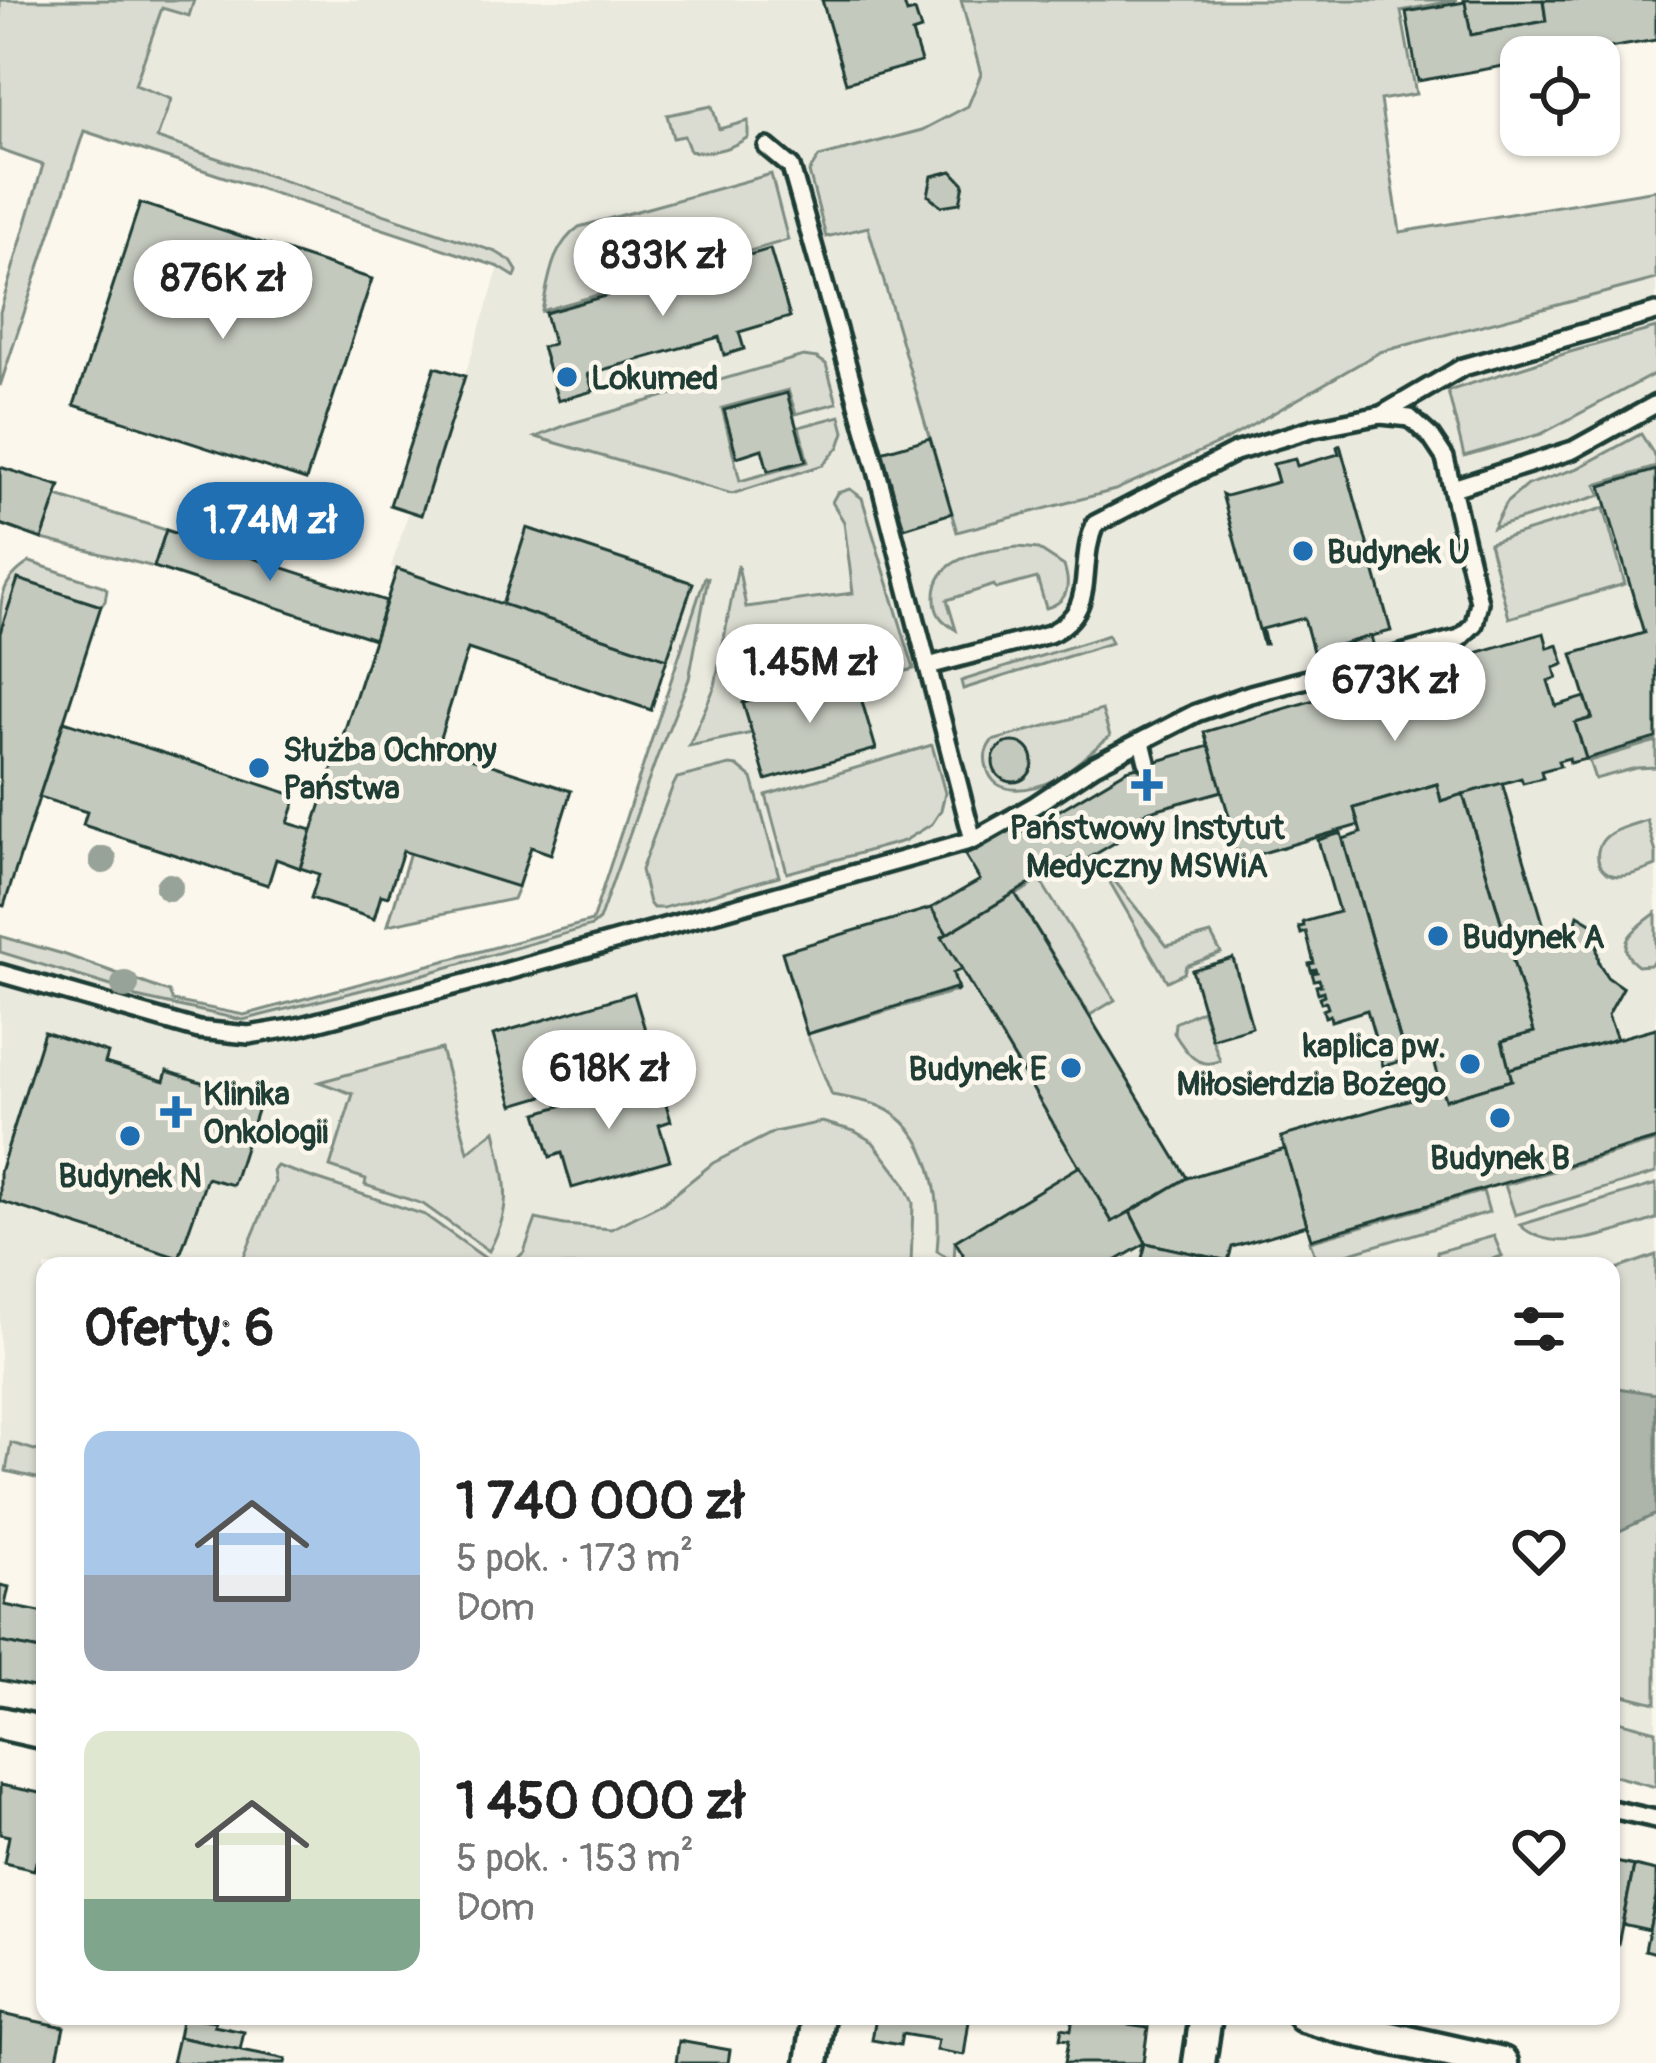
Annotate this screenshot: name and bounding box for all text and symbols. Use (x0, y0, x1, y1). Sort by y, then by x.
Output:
map controls (1500, 36, 1620, 156)
button: locate (1500, 36, 1620, 156)
pin: 833K zł (552, 217, 774, 319)
text: 833K zł (600, 231, 726, 280)
pin: 876K zł (112, 240, 334, 342)
text: 876K zł (161, 254, 285, 303)
place label: Lokumed (591, 358, 718, 399)
marker: Lokumed (554, 364, 580, 390)
pin: 1.74M zł (146, 482, 394, 584)
text: 1.74M zł (203, 496, 337, 545)
place label: Budynek U (1327, 532, 1470, 573)
marker: Budynek U (1290, 538, 1316, 564)
pin: 1.45M zł (686, 624, 934, 726)
text: 1.45M zł (743, 638, 877, 687)
pin: 673K zł (1284, 642, 1506, 744)
text: 673K zł (1332, 656, 1458, 705)
place label: Służba Ochrony Państwa (283, 730, 498, 809)
marker: Służba Ochrony Państwa (246, 755, 272, 781)
marker: Państwowy Instytut Medyczny MSWiA (1131, 769, 1163, 801)
place label: Państwowy Instytut Medyczny MSWiA (1009, 808, 1285, 887)
place label: Budynek A (1462, 917, 1605, 958)
marker: Budynek A (1425, 923, 1451, 949)
place label: kaplica pw. Miłosierdzia Bożego (1177, 1026, 1446, 1105)
pin: 618K zł (498, 1030, 720, 1132)
text: 618K zł (549, 1044, 669, 1093)
place label: Budynek E (908, 1049, 1047, 1090)
marker: kaplica pw. Miłosierdzia Bożego (1457, 1051, 1483, 1077)
marker: Budynek E (1058, 1055, 1084, 1081)
place label: Klinika Onkologii (203, 1074, 328, 1153)
marker: Klinika Onkologii (160, 1096, 192, 1128)
marker: Budynek B (1487, 1105, 1513, 1131)
marker: Budynek N (117, 1123, 143, 1149)
place label: Budynek B (1430, 1138, 1570, 1179)
place label: Budynek N (58, 1156, 202, 1197)
icon: filters (1506, 1296, 1572, 1362)
text: Oferty: 6 (84, 1297, 274, 1361)
text: 1 740 000 zł (456, 1470, 744, 1534)
icon: home (180, 1479, 324, 1623)
icon: heart (1506, 1518, 1572, 1584)
text: 5 pok. · 173 m² (456, 1534, 693, 1583)
text: Dom (456, 1583, 535, 1632)
text: 1 450 000 zł (456, 1770, 745, 1834)
icon: home (180, 1779, 324, 1923)
icon: heart (1506, 1818, 1572, 1884)
text: 5 pok. · 153 m² (456, 1834, 694, 1883)
text: Dom (456, 1883, 535, 1932)

